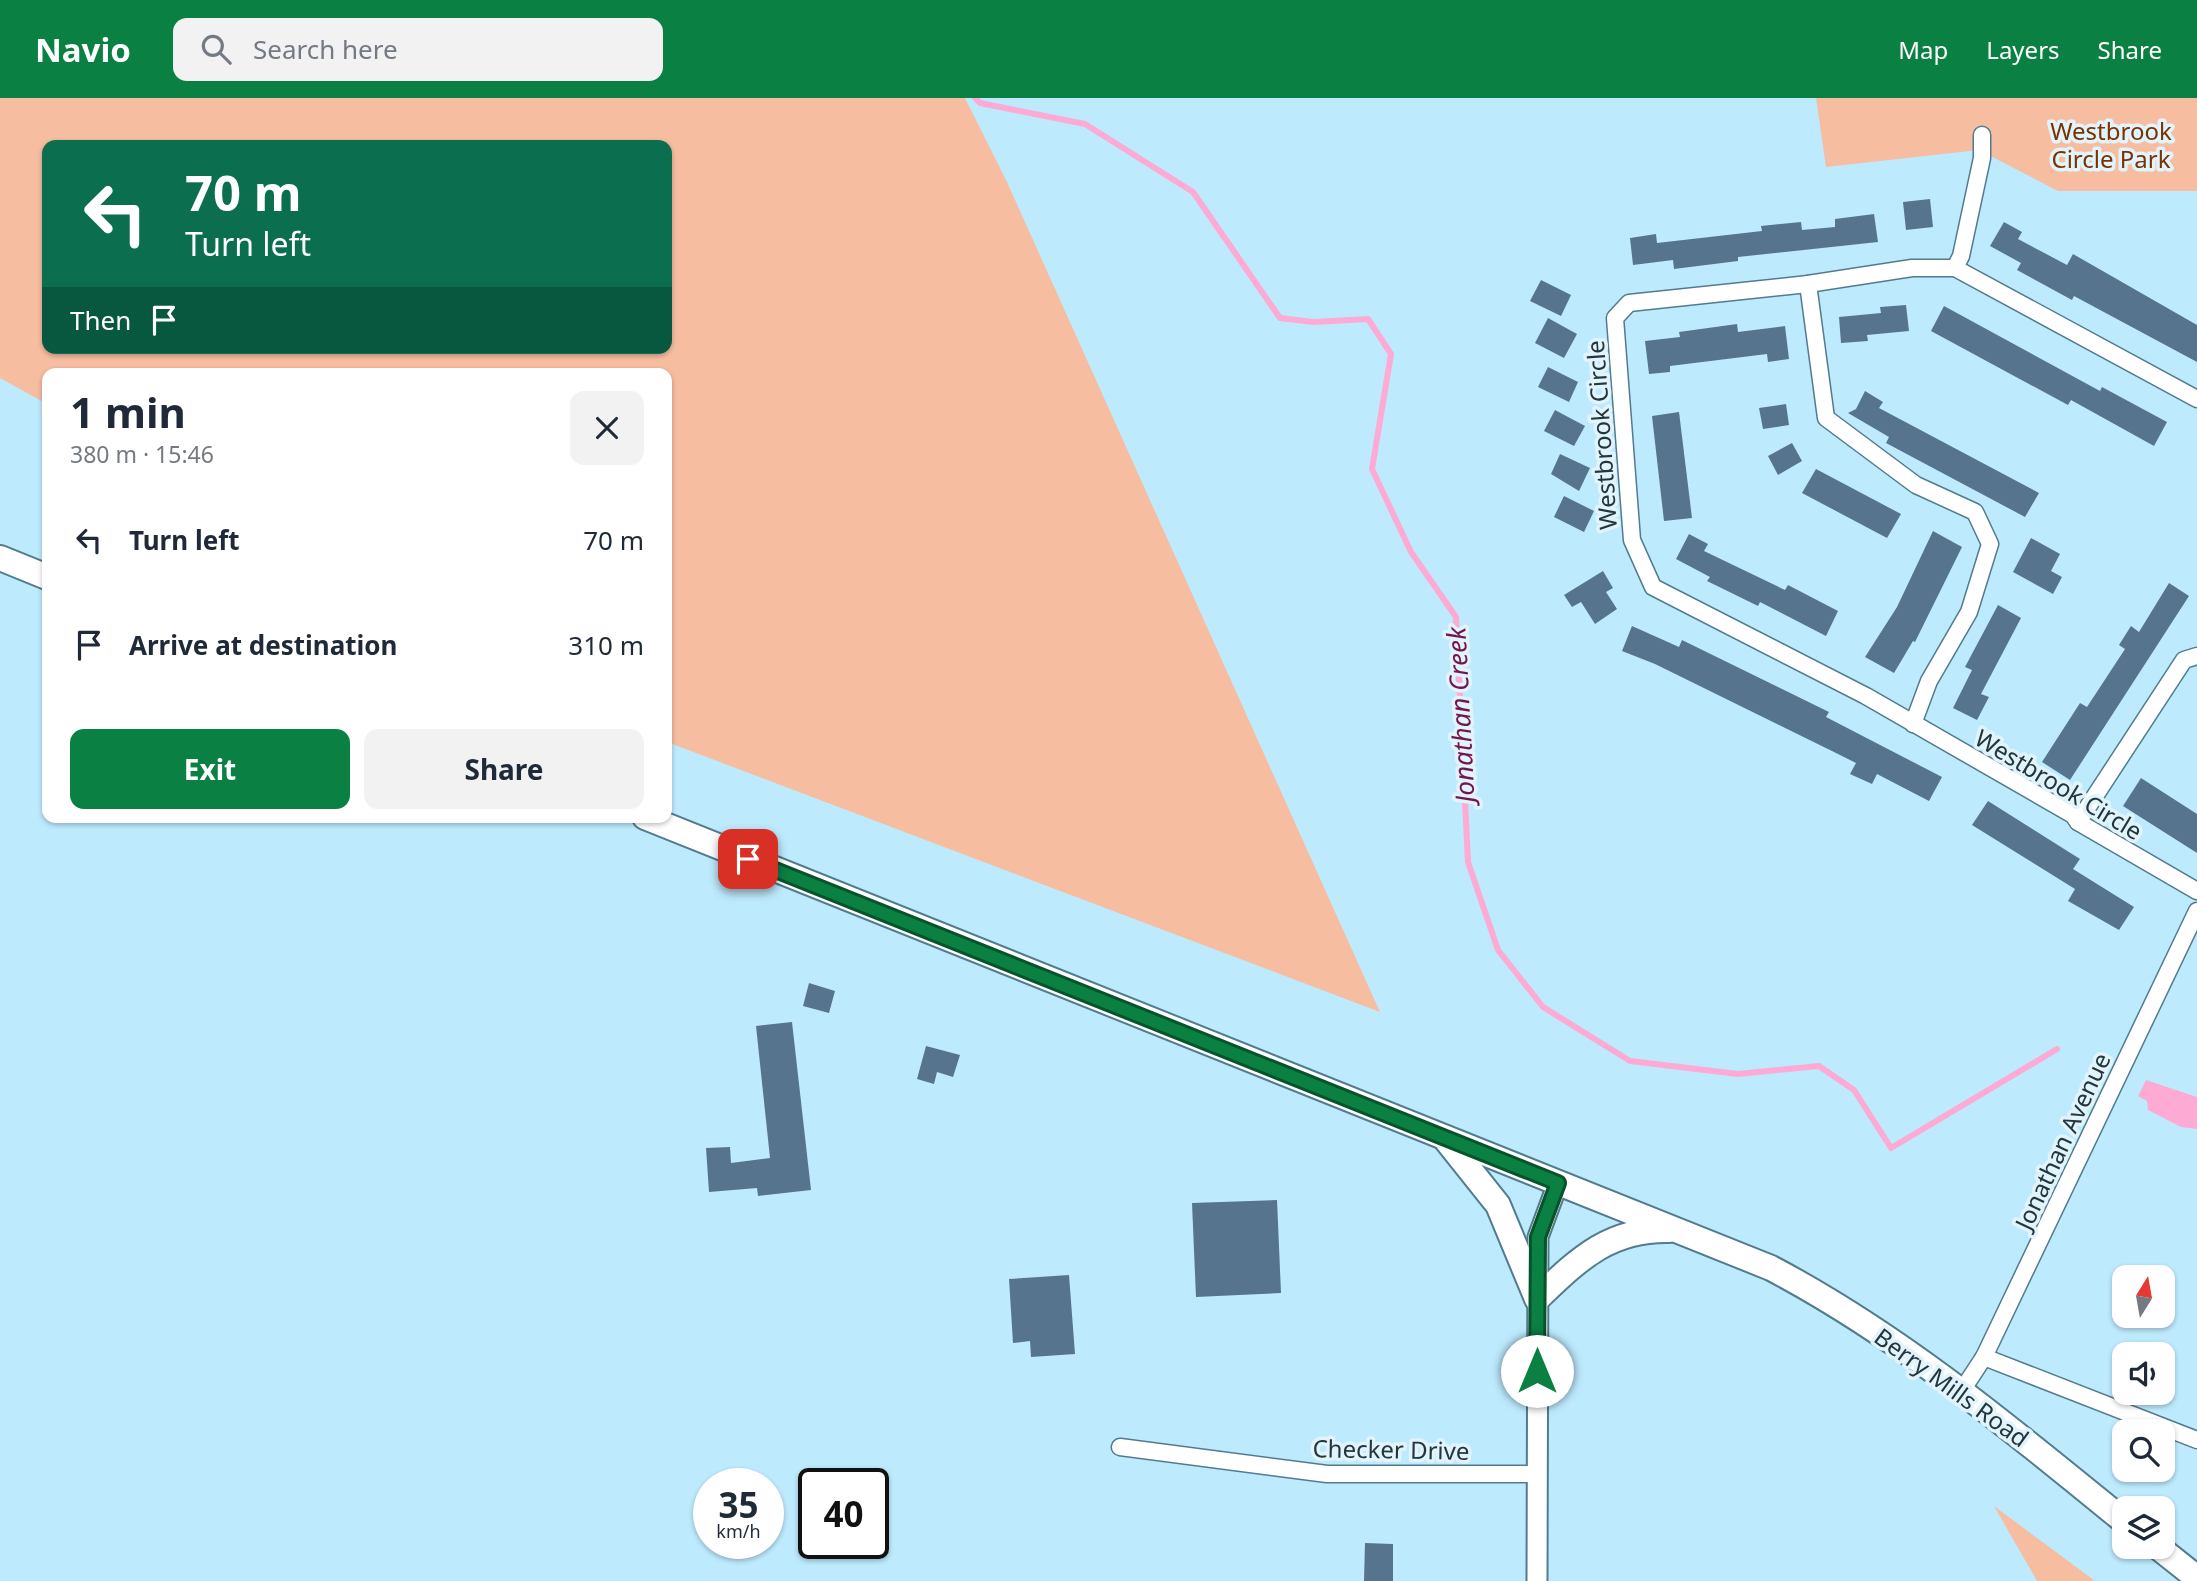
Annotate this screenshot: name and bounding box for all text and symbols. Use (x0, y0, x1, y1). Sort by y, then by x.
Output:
search box (173, 18, 663, 81)
text: Navio (35, 27, 131, 72)
icon: search (197, 30, 235, 68)
text: Search here (253, 31, 398, 67)
text: Map (1898, 33, 1948, 66)
text: Layers (1986, 33, 2060, 66)
text: Share (2098, 33, 2162, 66)
park label: Westbrook Circle Park (2050, 114, 2172, 175)
text: 70 m (185, 159, 302, 225)
icon: left (70, 168, 161, 259)
text: Turn left (185, 222, 311, 265)
icon: arrive (145, 301, 183, 339)
text: Then (70, 302, 131, 338)
street label: Westbrook Circle (1578, 339, 1624, 531)
text: 1 min (70, 383, 186, 440)
button: close (570, 391, 644, 465)
text: 380 m · 15:46 (70, 438, 214, 470)
icon: left (70, 521, 108, 559)
text: Turn left (129, 522, 240, 558)
text: 70 m (583, 522, 644, 558)
water label: Jonathan Creek (1437, 625, 1483, 809)
icon: arrive (70, 626, 108, 664)
text: Arrive at destination (129, 627, 398, 663)
text: 310 m (568, 627, 644, 663)
street label: Westbrook Circle (1969, 721, 2149, 847)
button: Exit (70, 729, 350, 809)
button: Share (364, 729, 644, 809)
pin (718, 829, 778, 889)
icon: arrive (729, 840, 767, 878)
street label: Jonathan Avenue (2006, 1047, 2117, 1237)
north arrow (2112, 1265, 2175, 1328)
map controls (2112, 1265, 2175, 1559)
street label: Berry Mills Road (1868, 1320, 2036, 1454)
position arrow (1500, 1334, 1574, 1408)
button: sound (2112, 1342, 2175, 1405)
button: search (2112, 1419, 2175, 1482)
street label: Checker Drive (1312, 1431, 1470, 1467)
speed limit sign: 40 (798, 1468, 889, 1559)
text: 35 (718, 1481, 759, 1528)
button: layers (2112, 1496, 2175, 1559)
text: km/h (716, 1519, 761, 1543)

